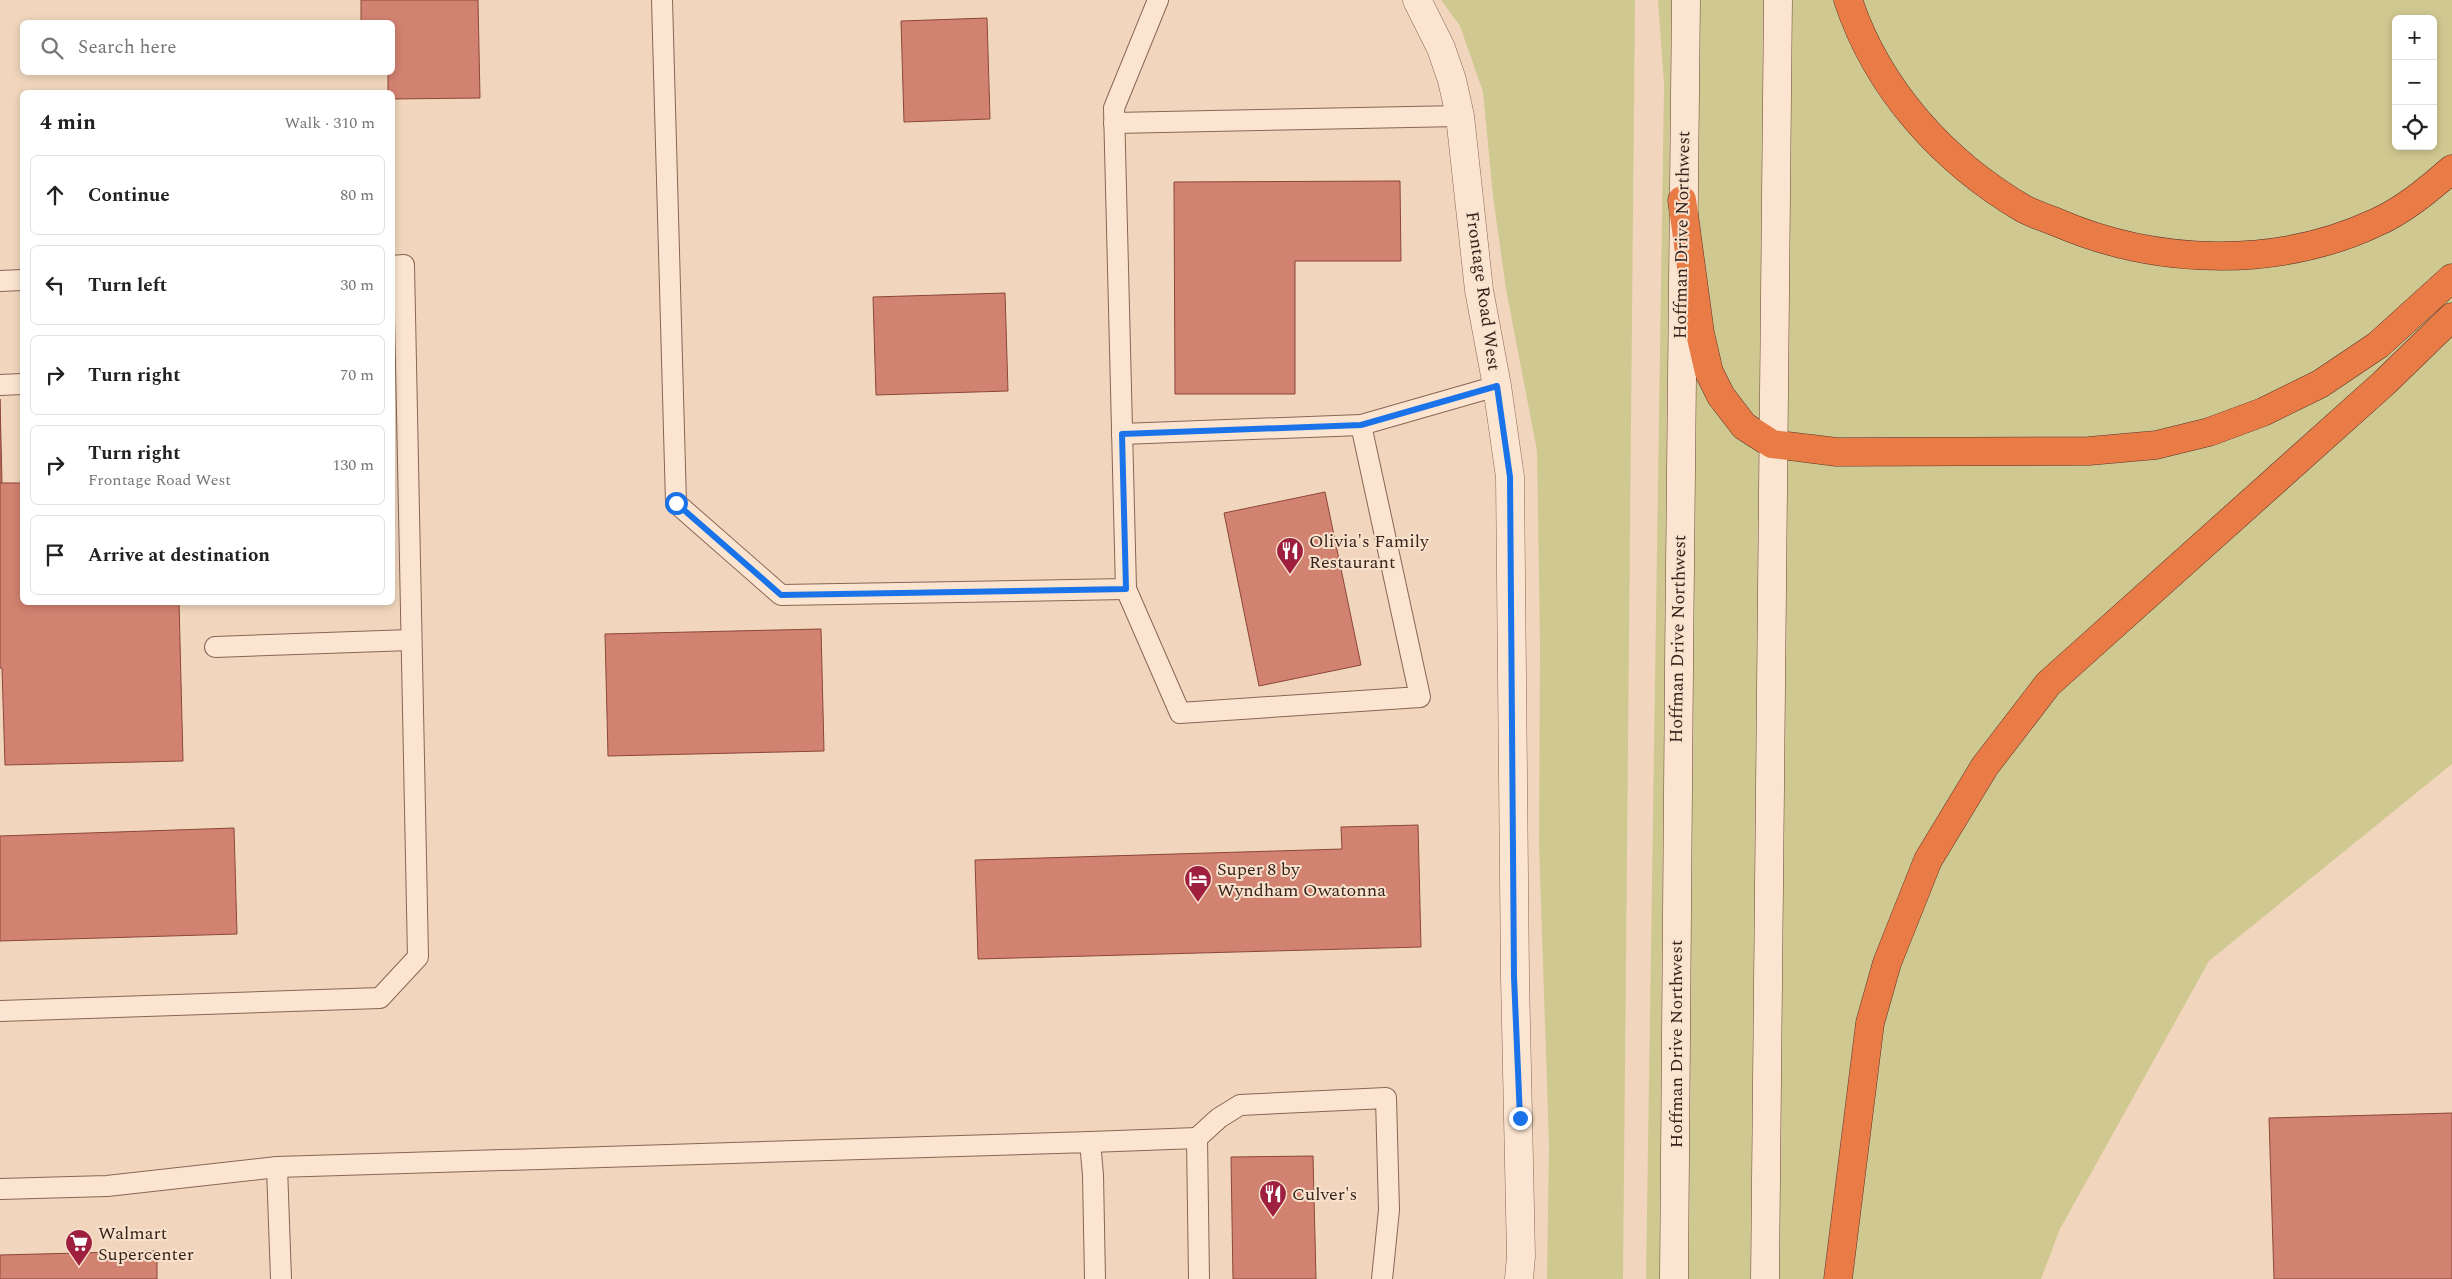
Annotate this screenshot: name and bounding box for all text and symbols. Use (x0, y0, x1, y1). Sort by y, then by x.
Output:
map controls (2392, 15, 2437, 150)
button: + (2392, 15, 2437, 60)
search box (20, 20, 395, 75)
text: Search here (78, 33, 177, 62)
icon: search (38, 34, 66, 62)
button: − (2392, 60, 2437, 105)
button: locate (2392, 105, 2437, 150)
text: 4 min (40, 107, 96, 139)
text: Walk · 310 m (284, 111, 375, 135)
street label: Hoffman Drive Northwest (1667, 131, 1697, 339)
icon: ahead (41, 181, 69, 209)
text: Continue (88, 181, 170, 210)
text: 80 m (340, 183, 374, 207)
street label: Frontage Road West (1458, 209, 1508, 373)
icon: left (41, 271, 69, 299)
text: Turn left (88, 271, 167, 300)
text: 30 m (340, 273, 374, 297)
icon: right (41, 361, 69, 389)
text: Turn right (88, 361, 181, 390)
text: 70 m (340, 363, 374, 387)
text: Turn right (88, 439, 181, 468)
icon: right (41, 451, 69, 479)
text: 130 m (332, 453, 374, 477)
text: Frontage Road West (88, 468, 231, 492)
route start (665, 492, 688, 515)
place label: Olivia's Family Restaurant (1309, 528, 1430, 576)
street label: Hoffman Drive Northwest (1663, 535, 1693, 743)
restaurant icon: Olivia's Family Restaurant (1275, 536, 1305, 575)
icon: arrive (41, 541, 69, 569)
text: Arrive at destination (88, 541, 270, 570)
place label: Super 8 by Wyndham Owatonna (1217, 856, 1386, 904)
hotel icon: Super 8 by Wyndham Owatonna (1183, 864, 1213, 903)
street label: Hoffman Drive Northwest (1663, 940, 1690, 1148)
route end (1509, 1107, 1532, 1130)
restaurant icon: Culver's (1258, 1179, 1288, 1218)
place label: Culver's (1292, 1181, 1357, 1208)
place label: Walmart Supercenter (98, 1220, 194, 1268)
supermarket icon: Walmart Supercenter (64, 1228, 94, 1267)

